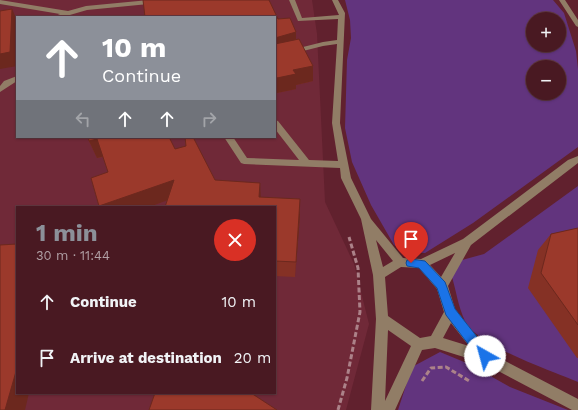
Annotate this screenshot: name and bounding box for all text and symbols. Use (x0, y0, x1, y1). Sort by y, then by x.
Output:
map controls (526, 12, 566, 100)
button: + (526, 12, 566, 52)
text: 10 m (102, 31, 166, 64)
icon: ahead (36, 32, 88, 84)
button: − (526, 60, 566, 100)
text: Continue (102, 65, 181, 86)
icon: left (72, 108, 94, 130)
icon: ahead (114, 108, 136, 130)
icon: ahead (156, 108, 178, 130)
icon: right (198, 108, 220, 130)
text: 1 min (36, 219, 98, 247)
button: close (214, 219, 256, 261)
pin (394, 222, 428, 263)
icon: arrive (400, 228, 422, 250)
text: 30 m · 11:44 (36, 248, 110, 263)
icon: ahead (36, 291, 58, 313)
text: Continue (70, 293, 137, 311)
text: 10 m (221, 293, 256, 311)
position arrow (464, 335, 506, 377)
icon: arrive (36, 347, 58, 369)
text: Arrive at destination (70, 349, 222, 367)
text: 20 m (234, 349, 271, 367)

